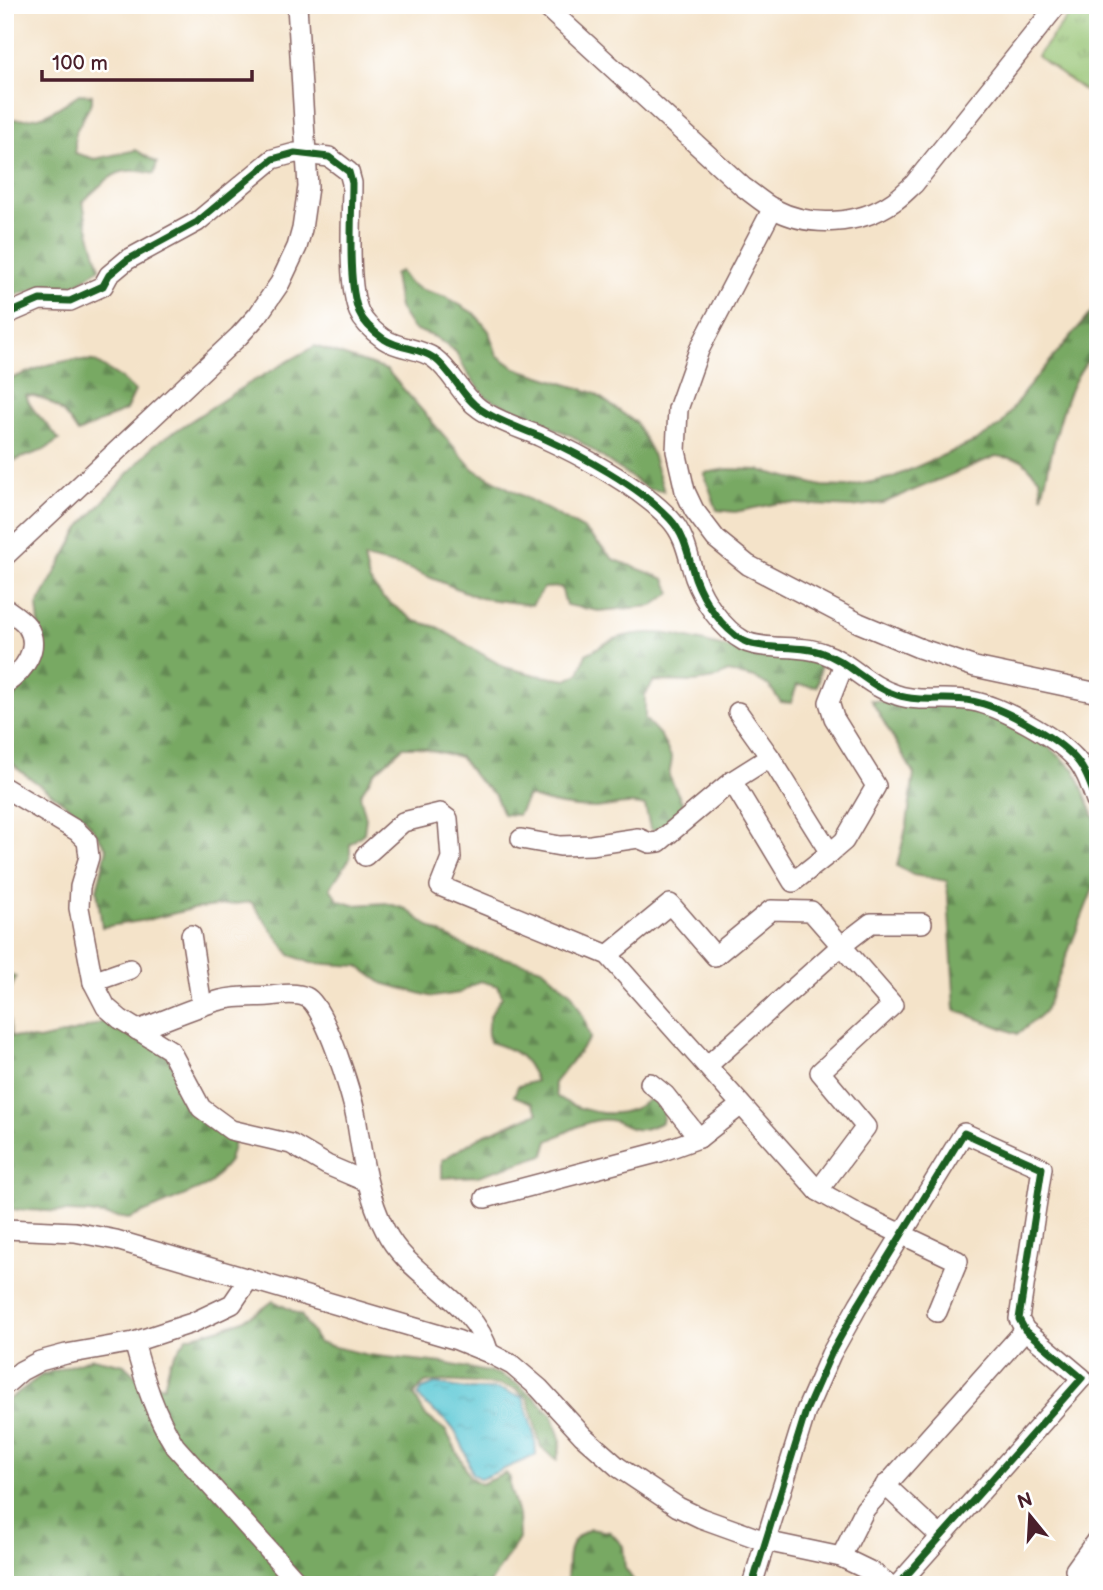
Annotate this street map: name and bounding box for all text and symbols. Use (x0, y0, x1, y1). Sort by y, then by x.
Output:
scale bar (42, 38, 252, 82)
text: 100 m (52, 51, 108, 76)
north arrow (995, 1482, 1064, 1552)
text: N (1015, 1488, 1036, 1514)

